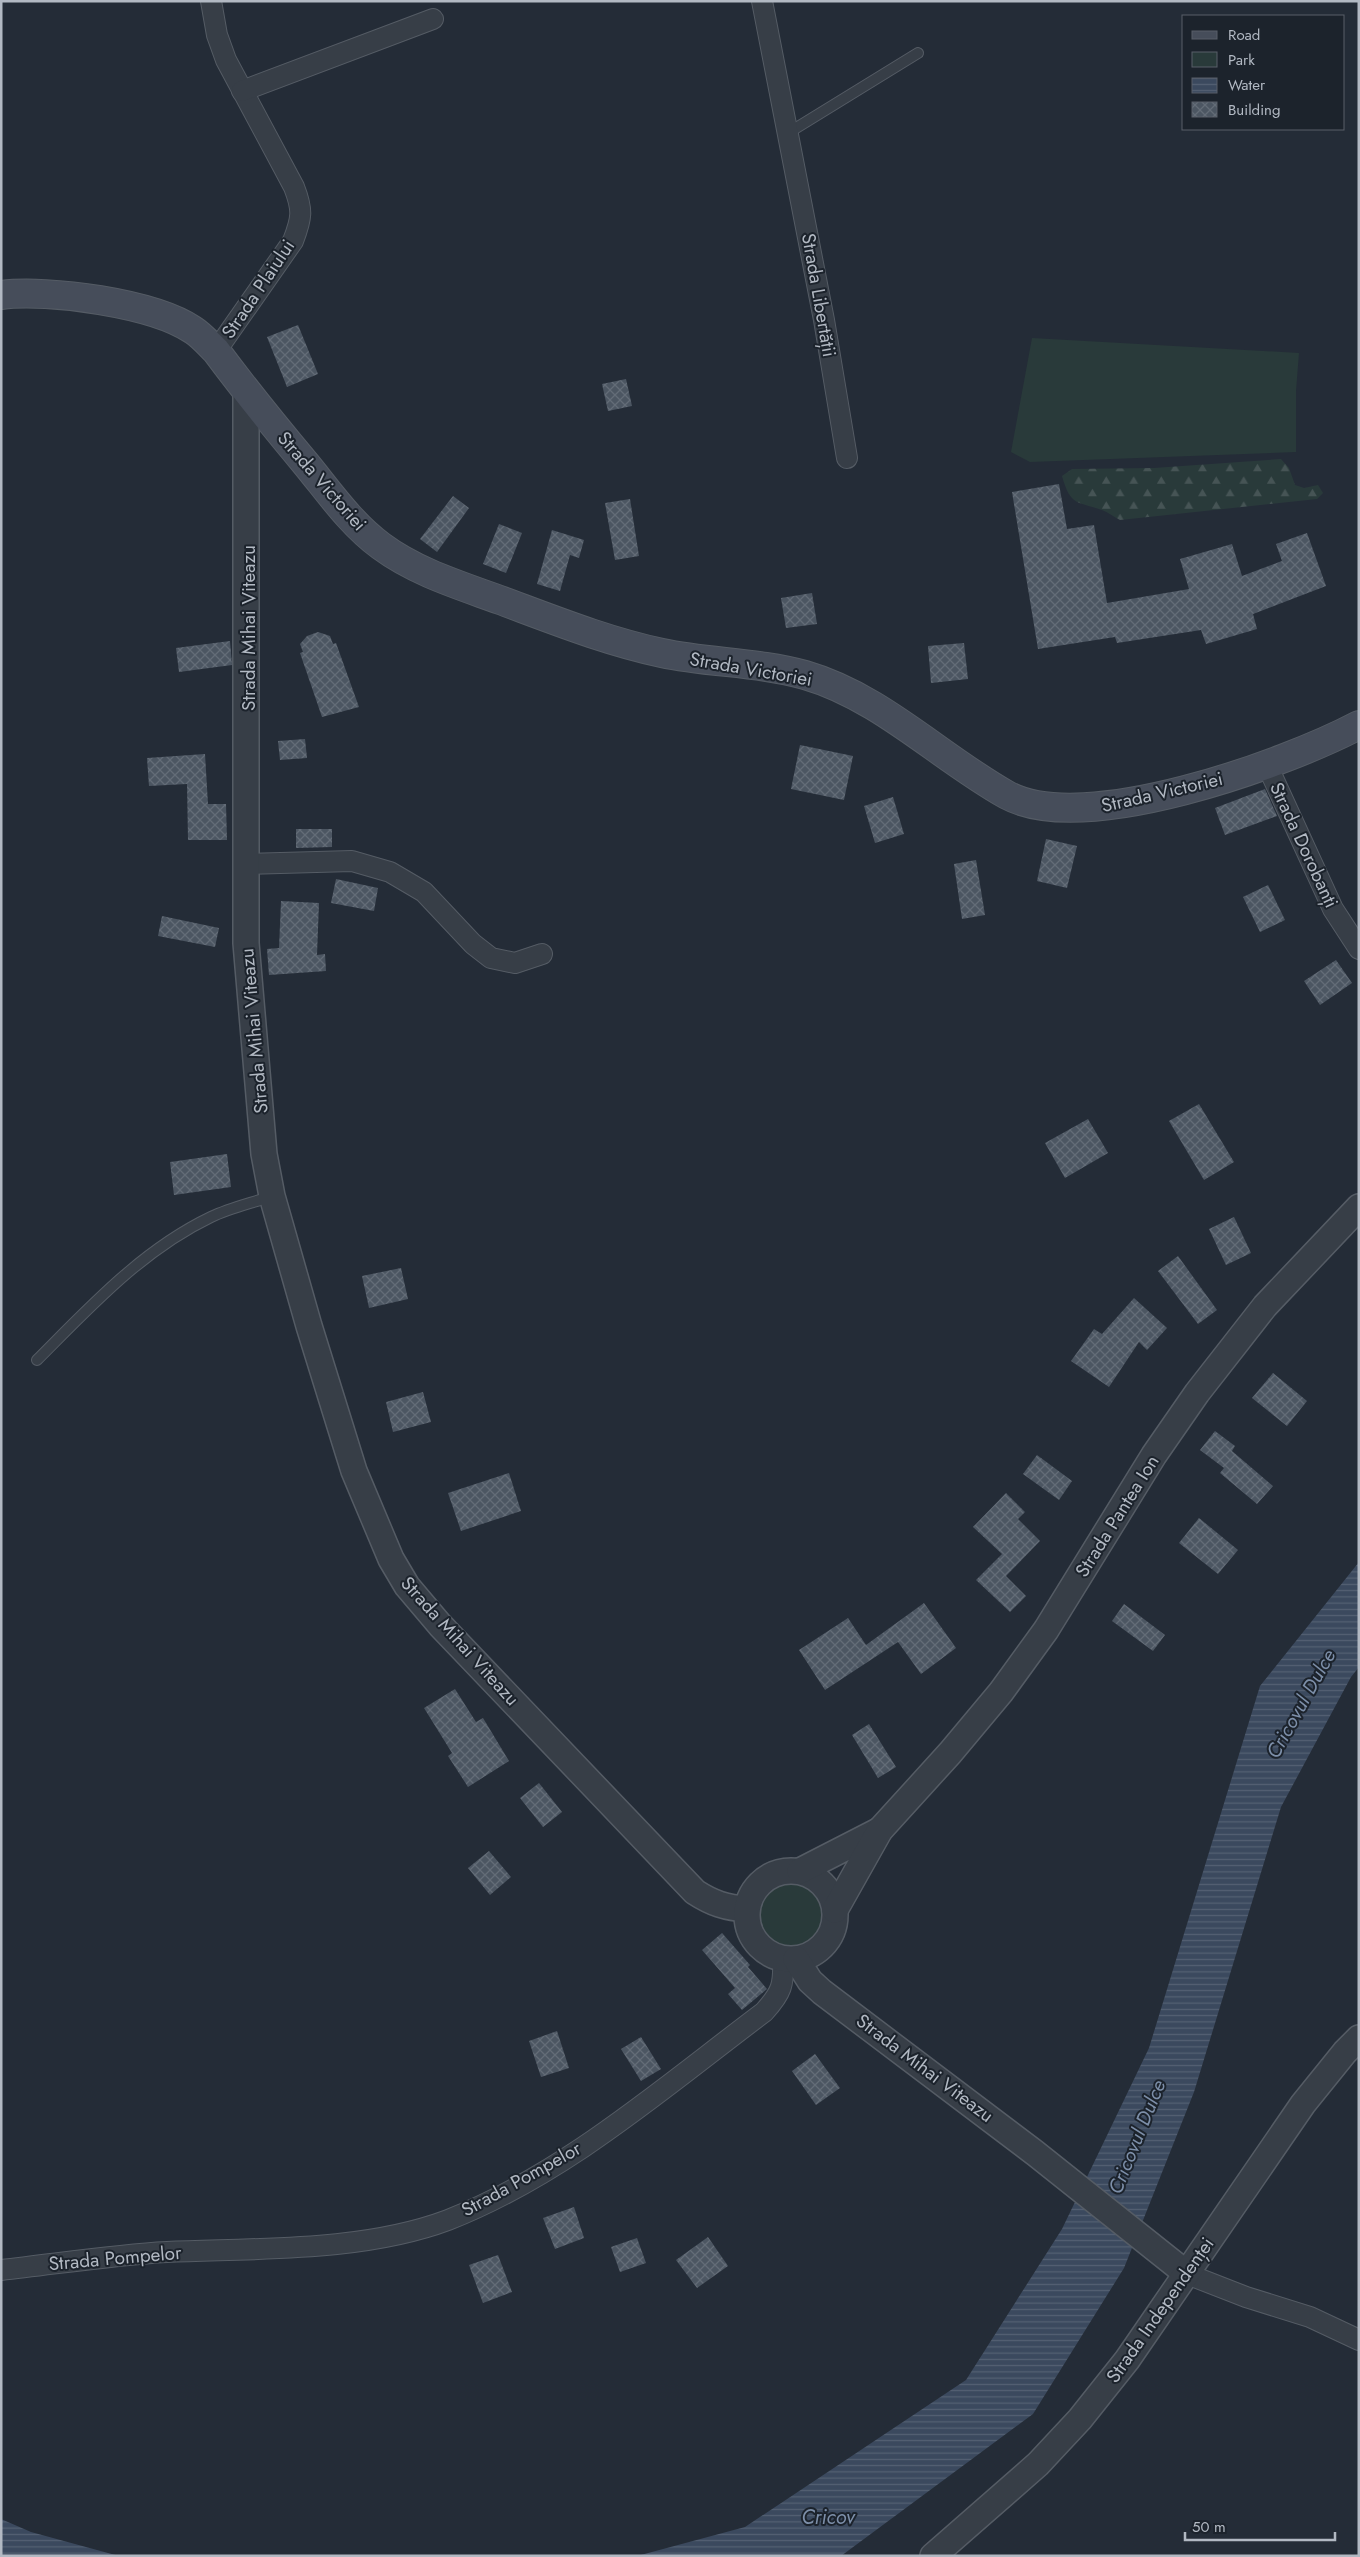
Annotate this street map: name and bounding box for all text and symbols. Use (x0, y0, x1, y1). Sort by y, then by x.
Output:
legend (1182, 15, 1345, 130)
text: Road (1228, 24, 1260, 46)
text: Park (1228, 49, 1255, 71)
text: Water (1228, 74, 1266, 96)
text: Building (1228, 99, 1280, 121)
street label: Strada Libertății (795, 231, 843, 359)
street label: Strada Plaiului (215, 234, 301, 344)
street label: Strada Victoriei (271, 425, 373, 537)
street label: Strada Mihai Viteazu (235, 545, 262, 711)
street label: Strada Victoriei (688, 645, 814, 693)
street label: Strada Victoriei (1099, 765, 1225, 819)
street label: Strada Dorobanți (1263, 778, 1345, 912)
street label: Strada Mihai Viteazu (233, 947, 275, 1115)
street label: Strada Pantea Ion (1069, 1450, 1165, 1582)
street label: Strada Mihai Viteazu (394, 1570, 526, 1712)
water label: Cricovul Dulce (1259, 1644, 1343, 1764)
street label: Strada Mihai Viteazu (851, 2007, 999, 2129)
water label: Cricovul Dulce (1101, 2076, 1173, 2198)
street label: Strada Pompelor (456, 2135, 586, 2223)
street label: Strada Independenței (1100, 2232, 1220, 2388)
street label: Strada Pompelor (47, 2239, 183, 2277)
water label: Cricov (801, 2503, 856, 2532)
scale bar (1185, 2510, 1335, 2542)
text: 50 m (1192, 2516, 1226, 2538)

